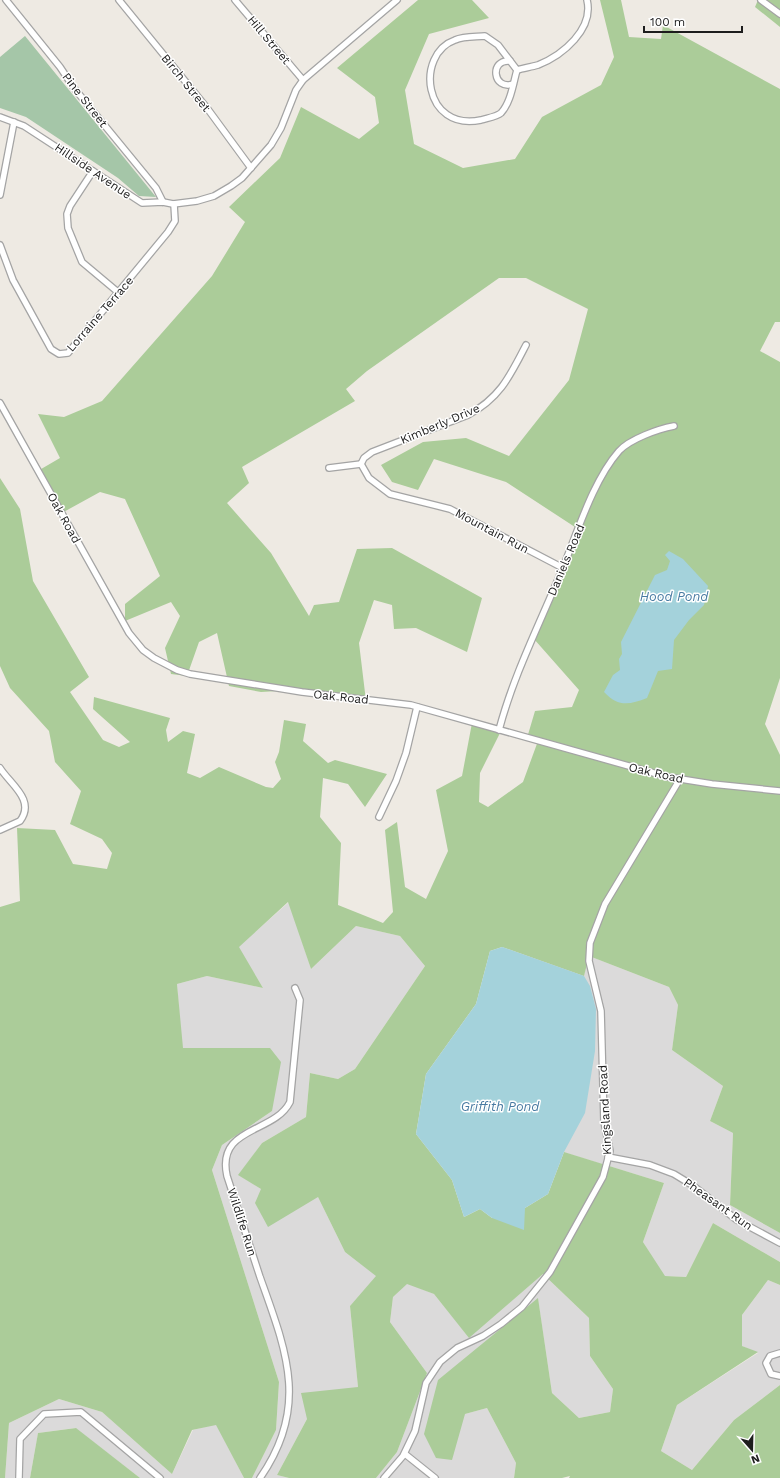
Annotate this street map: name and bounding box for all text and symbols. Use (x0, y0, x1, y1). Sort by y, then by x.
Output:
scale bar (644, 8, 742, 34)
street label: Hill Street (245, 13, 293, 67)
text: 100 m (650, 15, 685, 29)
street label: Birch Street (159, 51, 213, 115)
street label: Pine Street (59, 70, 111, 130)
street label: Hillside Avenue (52, 140, 134, 202)
street label: Lorraine Terrace (64, 274, 136, 354)
street label: Kimberly Drive (398, 401, 482, 447)
street label: Oak Road (44, 490, 84, 546)
street label: Mountain Run (453, 506, 531, 556)
street label: Daniels Road (545, 522, 587, 598)
water label: Hood Pond (640, 589, 709, 604)
street label: Oak Road (313, 687, 369, 707)
street label: Oak Road (627, 760, 685, 786)
street label: Kingsland Road (596, 1065, 614, 1155)
water label: Griffith Pond (461, 1099, 540, 1114)
street label: Pheasant Run (681, 1175, 755, 1233)
street label: Wildlife Run (224, 1186, 260, 1258)
north arrow (732, 1430, 772, 1470)
text: N (749, 1451, 761, 1466)

